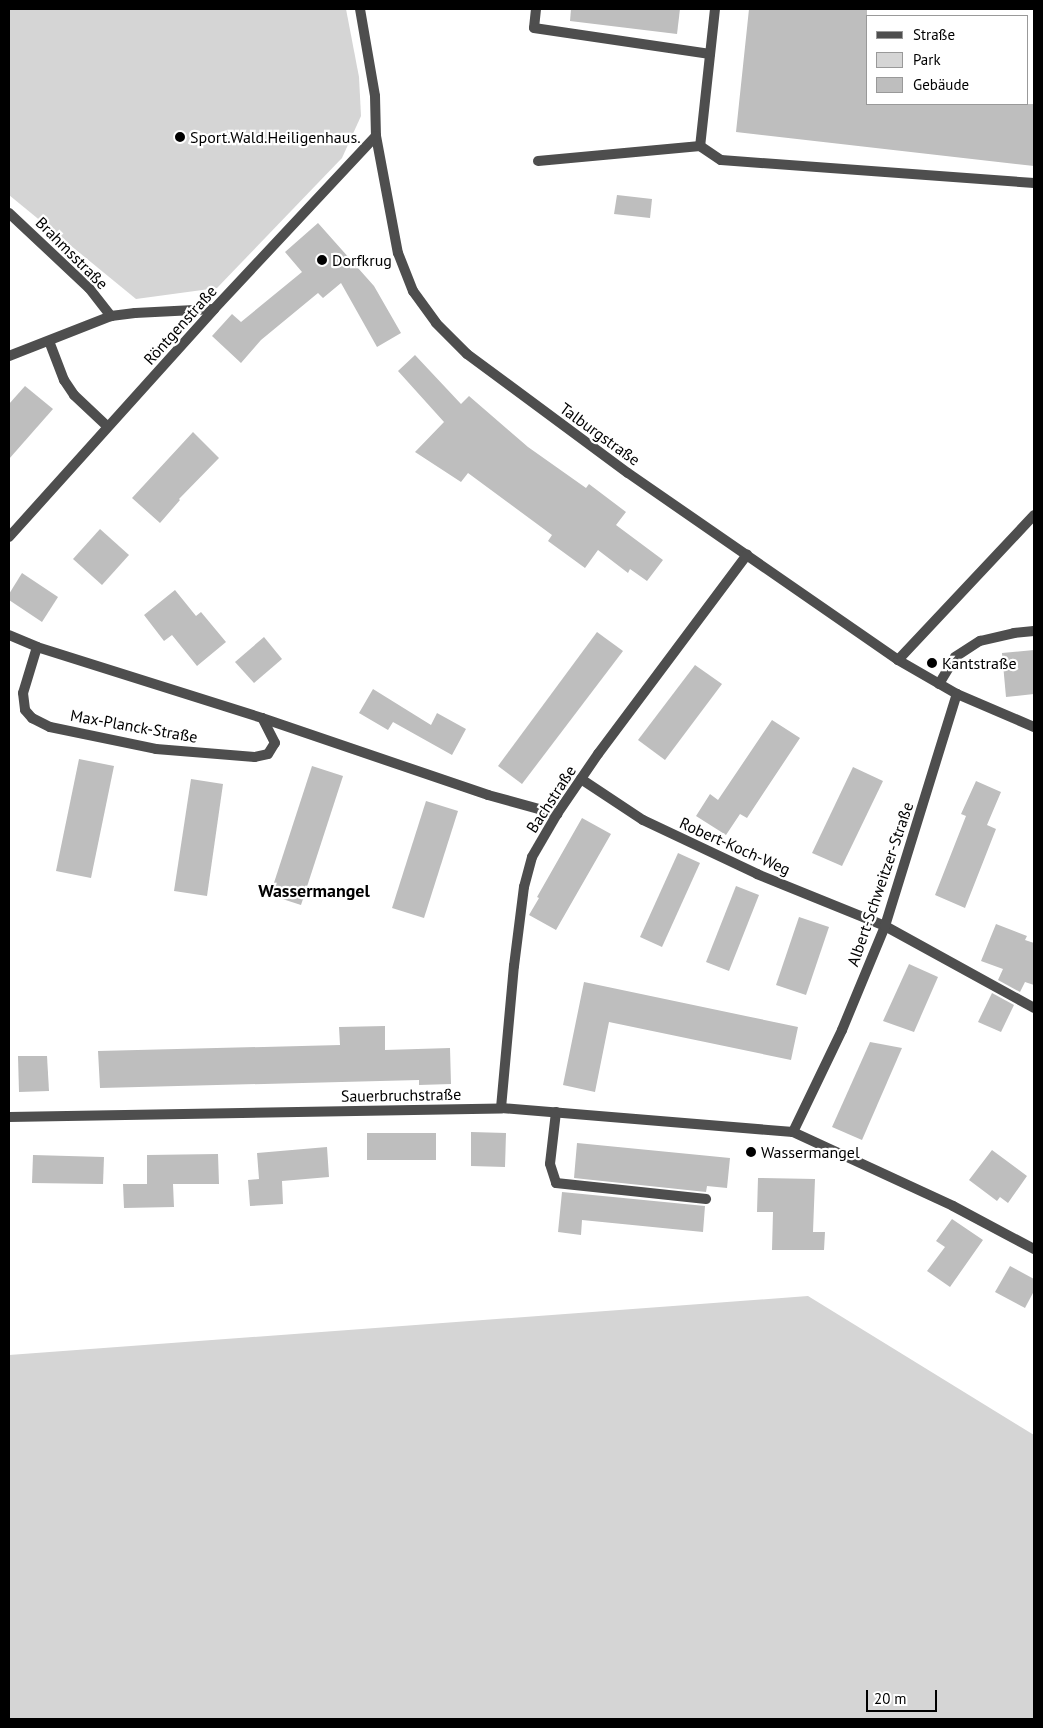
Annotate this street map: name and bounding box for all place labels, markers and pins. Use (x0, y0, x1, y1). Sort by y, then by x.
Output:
place label: Sport.Wald.Heiligenhaus. (190, 127, 361, 147)
marker: Sport.Wald.Heiligenhaus. (174, 131, 186, 143)
place label: Dorfkrug (332, 250, 392, 270)
marker: Dorfkrug (316, 254, 328, 266)
place label: Kantstraße (942, 653, 1017, 673)
marker: Kantstraße (926, 657, 938, 669)
place label: Wassermangel (761, 1142, 860, 1162)
marker: Wassermangel (745, 1146, 757, 1158)

